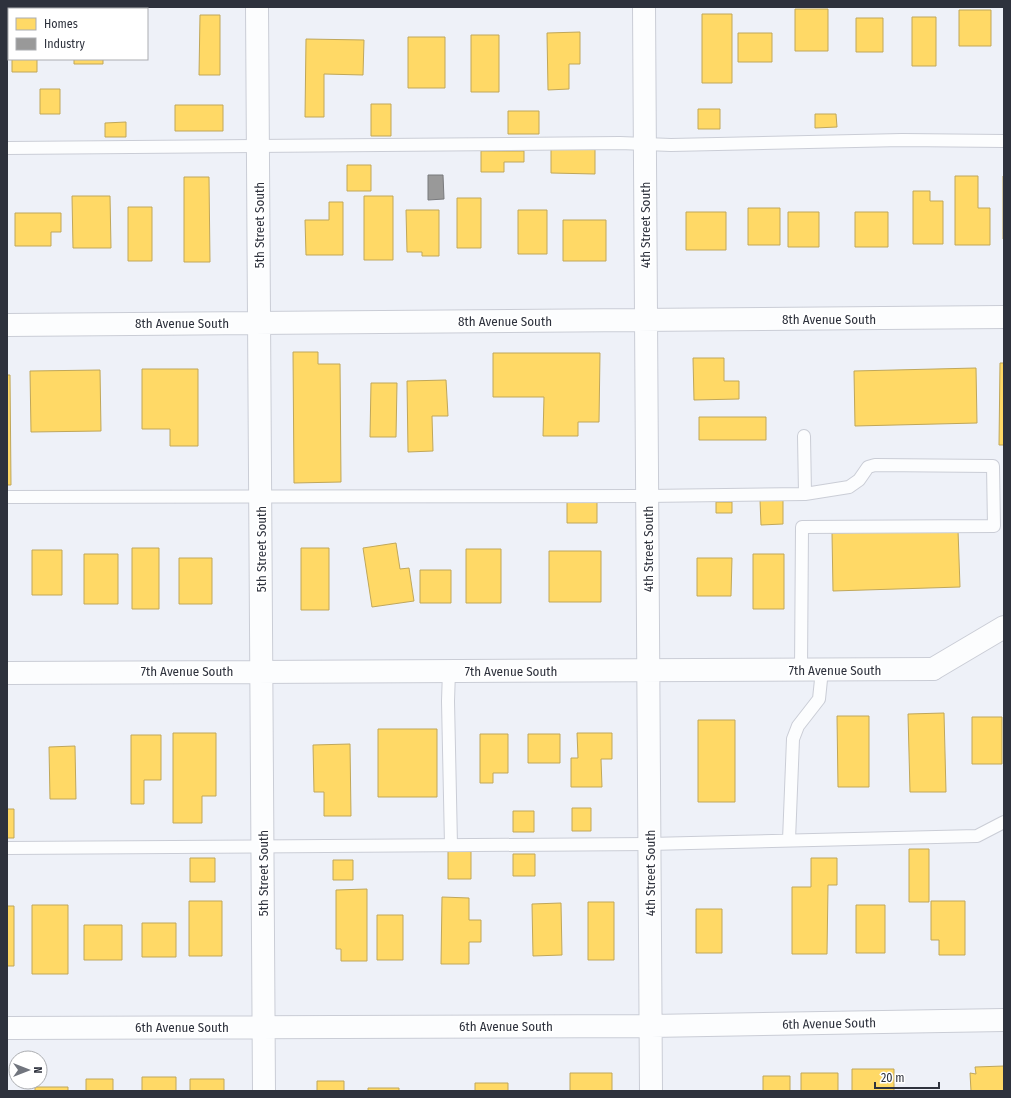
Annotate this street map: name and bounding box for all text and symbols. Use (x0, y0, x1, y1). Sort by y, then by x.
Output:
legend (8, 8, 148, 60)
text: Homes (44, 17, 78, 31)
text: Industry (44, 37, 85, 51)
street label: 5th Street South (252, 182, 267, 268)
street label: 4th Street South (638, 182, 653, 268)
street label: 8th Avenue South (782, 312, 876, 327)
street label: 8th Avenue South (458, 314, 552, 329)
street label: 8th Avenue South (135, 316, 229, 331)
street label: 5th Street South (254, 506, 269, 592)
street label: 4th Street South (641, 506, 656, 592)
street label: 7th Avenue South (789, 663, 881, 678)
street label: 7th Avenue South (141, 664, 233, 679)
street label: 7th Avenue South (465, 664, 557, 679)
street label: 5th Street South (256, 830, 271, 916)
street label: 4th Street South (643, 830, 658, 916)
street label: 6th Avenue South (782, 1015, 876, 1032)
street label: 6th Avenue South (459, 1019, 553, 1034)
street label: 6th Avenue South (135, 1020, 229, 1035)
north arrow (8, 1050, 48, 1090)
scale bar (875, 1064, 939, 1090)
text: N (31, 1067, 44, 1073)
text: 20 m (881, 1071, 905, 1085)

